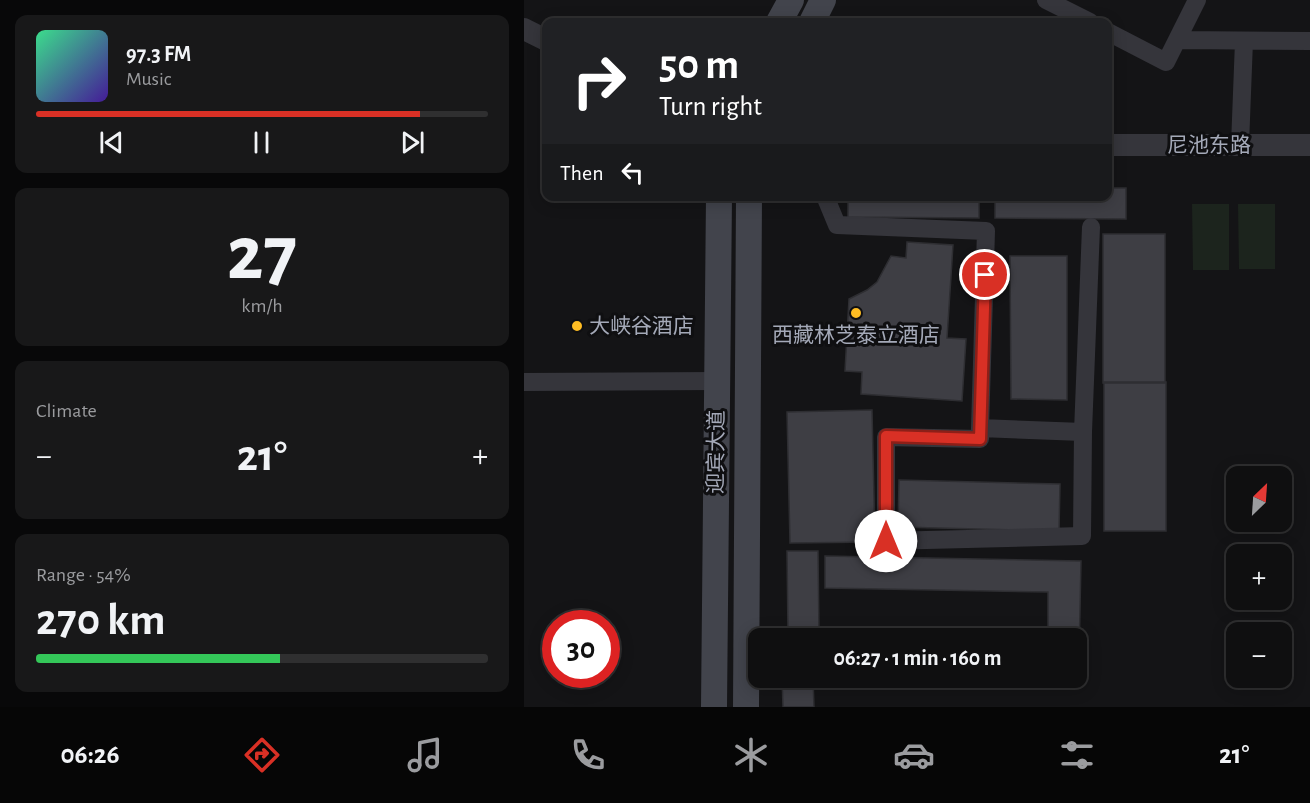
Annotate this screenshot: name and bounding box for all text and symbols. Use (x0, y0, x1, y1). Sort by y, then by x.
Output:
icon: right (560, 42, 638, 120)
text: 97.3 FM (126, 43, 191, 65)
text: 50 m (659, 44, 739, 86)
text: Music (126, 69, 172, 89)
text: Turn right (659, 93, 762, 120)
icon: previous (95, 126, 128, 159)
icon: pause (245, 126, 278, 159)
icon: next (396, 126, 429, 159)
street label: 尼池东路 (1167, 134, 1251, 156)
icon: left (616, 156, 649, 189)
text: Then (560, 162, 604, 184)
text: 27 (227, 216, 297, 294)
pin (959, 249, 1010, 300)
icon: arrive (968, 258, 1001, 291)
text: km/h (241, 296, 283, 316)
marker: 西藏林芝泰立酒店 (849, 306, 863, 320)
place label: 大峡谷酒店 (589, 315, 694, 337)
marker: 大峡谷酒店 (570, 319, 584, 333)
place label: 西藏林芝泰立酒店 (772, 324, 940, 346)
text: Climate (36, 401, 97, 421)
street label: 迎宾大道 (704, 410, 728, 494)
text: 21° (237, 434, 287, 479)
text: − (36, 440, 52, 473)
text: + (472, 440, 488, 473)
north arrow (1226, 466, 1292, 532)
map controls (1226, 466, 1292, 688)
position arrow (854, 509, 918, 573)
button: + (1226, 544, 1292, 610)
text: Range · 54% (36, 565, 131, 585)
text: 270 km (36, 598, 165, 643)
speed limit sign: 30 (542, 610, 620, 688)
button: − (1226, 622, 1292, 688)
text: 06:27 · 1 min · 160 m (834, 647, 1001, 669)
icon: directions (241, 734, 283, 776)
icon: music (404, 734, 446, 776)
icon: phone (567, 734, 609, 776)
icon: climate (730, 734, 772, 776)
icon: car (893, 734, 935, 776)
icon: filters (1056, 734, 1098, 776)
text: 06:26 (61, 741, 120, 768)
text: 21° (1219, 741, 1249, 768)

